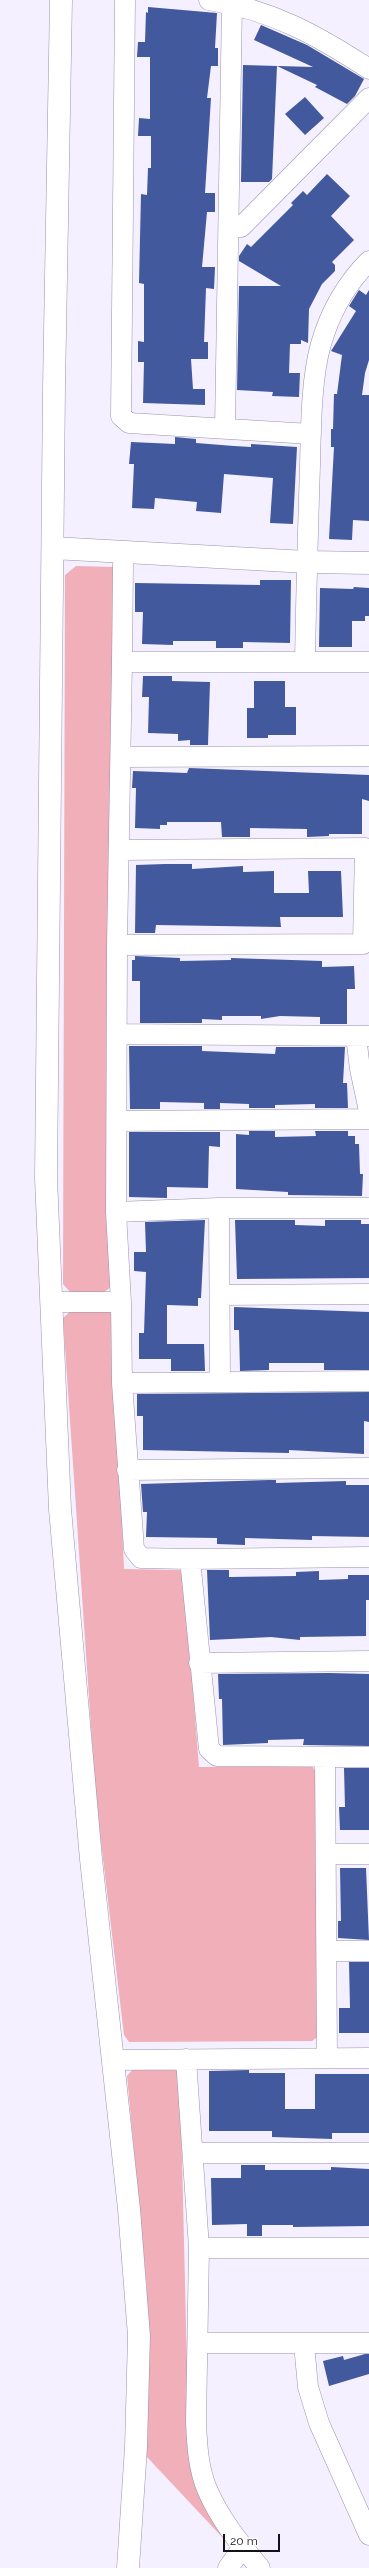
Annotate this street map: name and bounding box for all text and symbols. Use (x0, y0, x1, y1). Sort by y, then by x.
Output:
scale bar (225, 2526, 282, 2552)
text: 20 m (230, 2534, 258, 2548)

